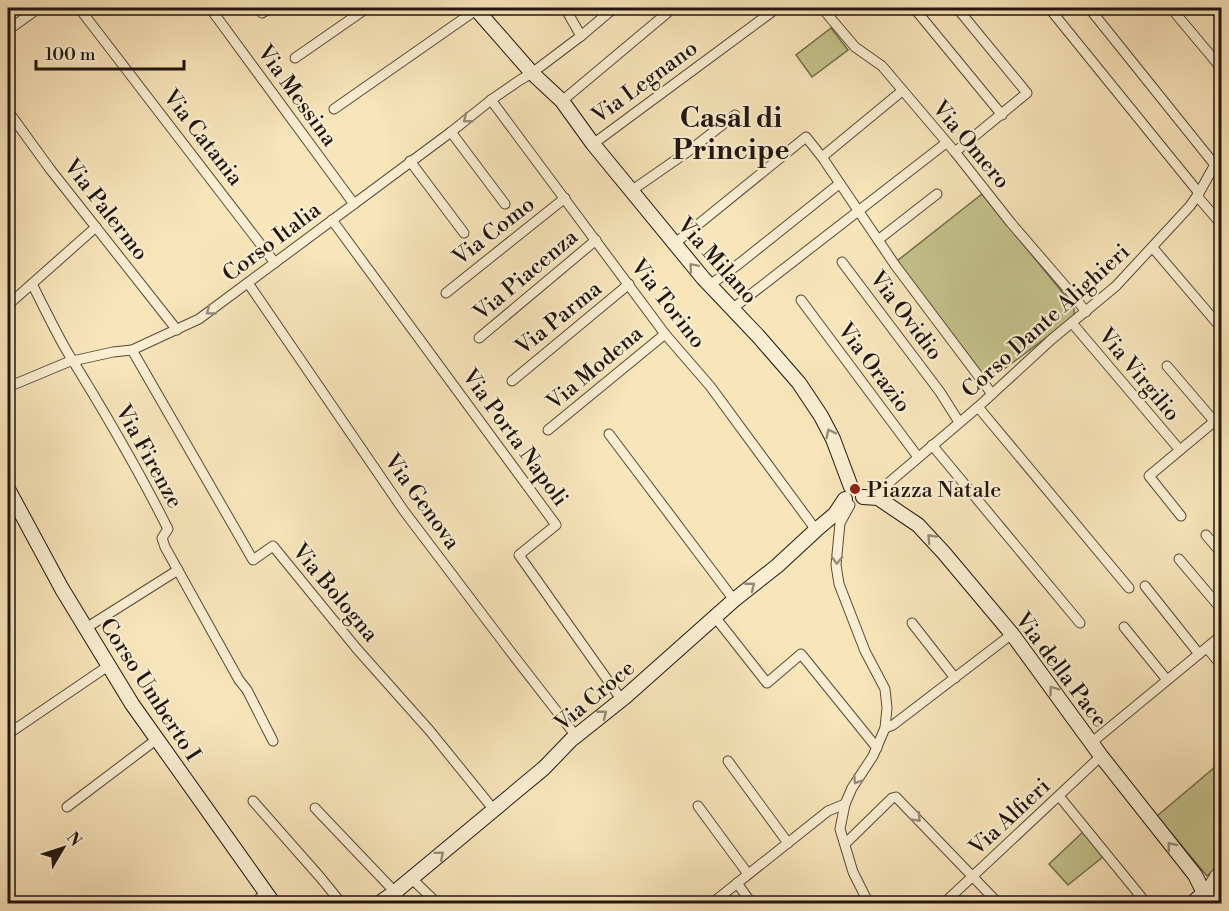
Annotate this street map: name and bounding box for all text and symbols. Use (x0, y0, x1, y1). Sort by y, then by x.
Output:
scale bar (36, 33, 184, 71)
street label: Via Legnano (586, 35, 703, 130)
street label: Via Messina (250, 39, 343, 153)
text: 100 m (45, 43, 96, 66)
street label: Via Catania (156, 84, 249, 192)
street label: Via Omero (926, 95, 1015, 194)
district label: Casal di Principe (672, 101, 790, 168)
one-way arrow (463, 112, 474, 123)
street label: Via Palermo (57, 153, 154, 266)
street label: Via Como (447, 191, 540, 272)
street label: Corso Italia (217, 196, 327, 288)
street label: Via Milano (670, 211, 763, 310)
street label: Via Piacenza (468, 223, 584, 327)
street label: Corso Dante Alighieri (956, 238, 1136, 404)
street label: Via Torino (624, 253, 711, 354)
one-way arrow (689, 263, 700, 274)
street label: Via Ovidio (863, 265, 948, 366)
street label: Via Parma (510, 275, 608, 362)
one-way arrow (205, 304, 216, 315)
street label: Via Orazio (831, 317, 916, 418)
street label: Via Modena (541, 320, 649, 417)
street label: Via Virgilio (1091, 322, 1186, 427)
street label: Via Porta Napoli (455, 363, 574, 512)
street label: Via Firenze (109, 399, 188, 513)
one-way arrow (825, 428, 837, 439)
street label: Via Genova (377, 448, 466, 556)
place label: Piazza Natale (867, 477, 1001, 504)
marker: Piazza Natale (848, 482, 862, 496)
one-way arrow (927, 535, 938, 545)
street label: Via Bologna (285, 538, 384, 648)
one-way arrow (831, 556, 843, 565)
one-way arrow (744, 583, 755, 594)
street label: Via della Pace (1008, 606, 1113, 733)
street label: Corso Umberto I (93, 613, 206, 767)
street label: Via Croce (549, 655, 641, 738)
one-way arrow (1049, 686, 1060, 697)
one-way arrow (597, 710, 608, 721)
street label: Via Alfieri (963, 773, 1056, 862)
one-way arrow (853, 774, 865, 784)
one-way arrow (910, 812, 921, 822)
north arrow (33, 818, 93, 878)
text: N (62, 828, 86, 851)
one-way arrow (1167, 841, 1178, 852)
one-way arrow (433, 851, 444, 862)

